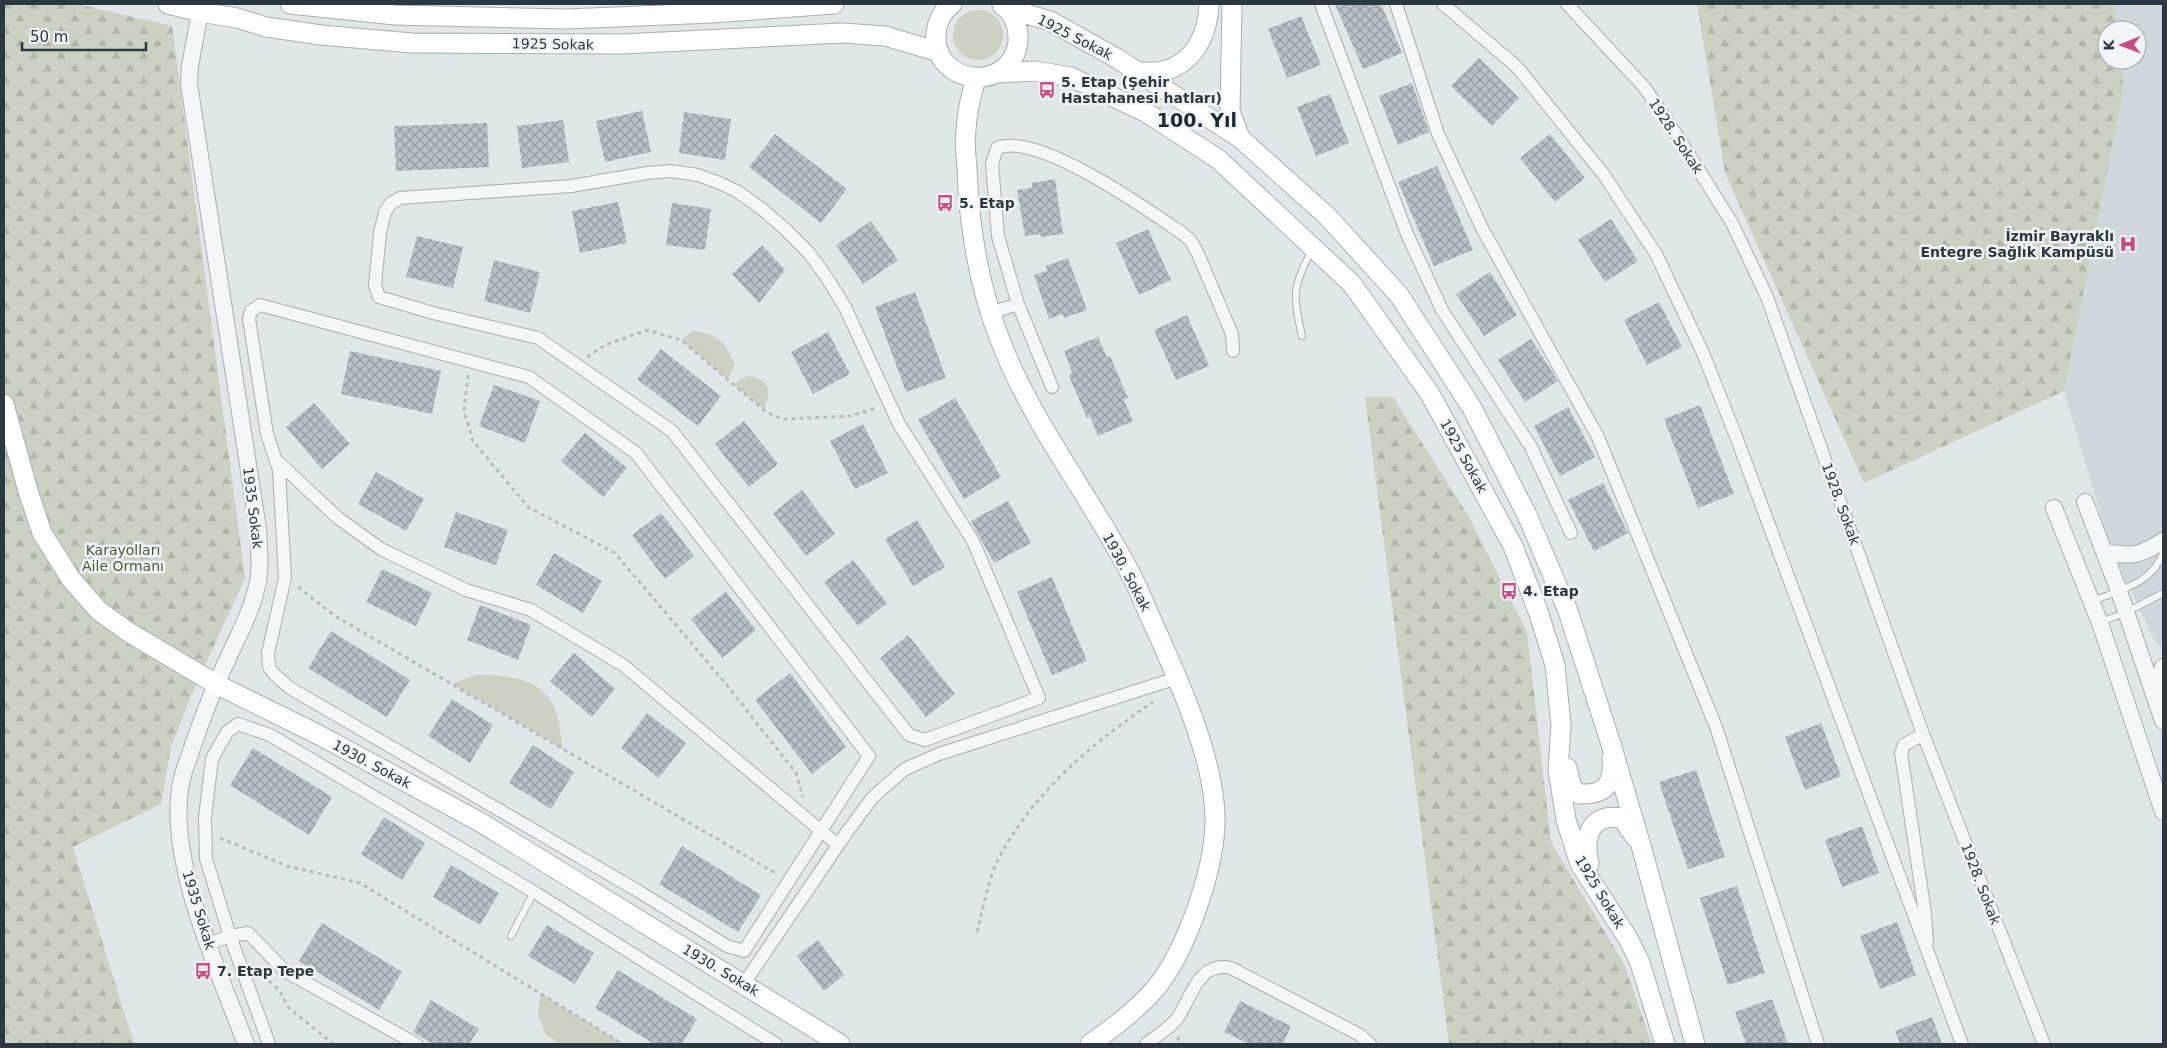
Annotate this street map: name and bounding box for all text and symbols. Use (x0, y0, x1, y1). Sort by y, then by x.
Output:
street label: 1925 Sokak (1035, 11, 1116, 63)
scale bar (22, 20, 146, 52)
north arrow (2097, 20, 2147, 70)
text: 50 m (30, 28, 68, 46)
street label: 1925 Sokak (512, 35, 595, 53)
text: K (2101, 39, 2117, 51)
place label: 5. Etap (Şehir Hastahanesi hatları) (1061, 74, 1222, 106)
bus stop icon: 5. Etap (Şehir Hastahanesi hatları) (1037, 80, 1057, 100)
street label: 1928. Sokak (1646, 95, 1707, 177)
district label: 100. Yıl (1157, 109, 1237, 131)
bus stop icon: 5. Etap (935, 193, 955, 213)
place label: 5. Etap (959, 195, 1015, 211)
place label: İzmir Bayraklı Entegre Sağlık Kampüsü (1920, 228, 2114, 260)
hospital icon: İzmir Bayraklı Entegre Sağlık Kampüsü (2118, 234, 2138, 254)
street label: 1925 Sokak (1437, 416, 1491, 497)
street label: 1928. Sokak (1819, 461, 1864, 548)
street label: 1935 Sokak (240, 466, 266, 551)
street label: 1930. Sokak (1100, 530, 1155, 615)
park label: Karayolları Aile Ormanı (82, 542, 164, 574)
bus stop icon: 4. Etap (1499, 581, 1519, 601)
place label: 4. Etap (1523, 583, 1579, 599)
street label: 1930. Sokak (330, 737, 415, 792)
street label: 1928. Sokak (1958, 841, 2004, 928)
street label: 1925 Sokak (1572, 853, 1628, 932)
street label: 1935 Sokak (179, 868, 219, 952)
street label: 1930. Sokak (680, 941, 763, 1000)
bus stop icon: 7. Etap Tepe (193, 961, 213, 981)
place label: 7. Etap Tepe (217, 963, 314, 979)

